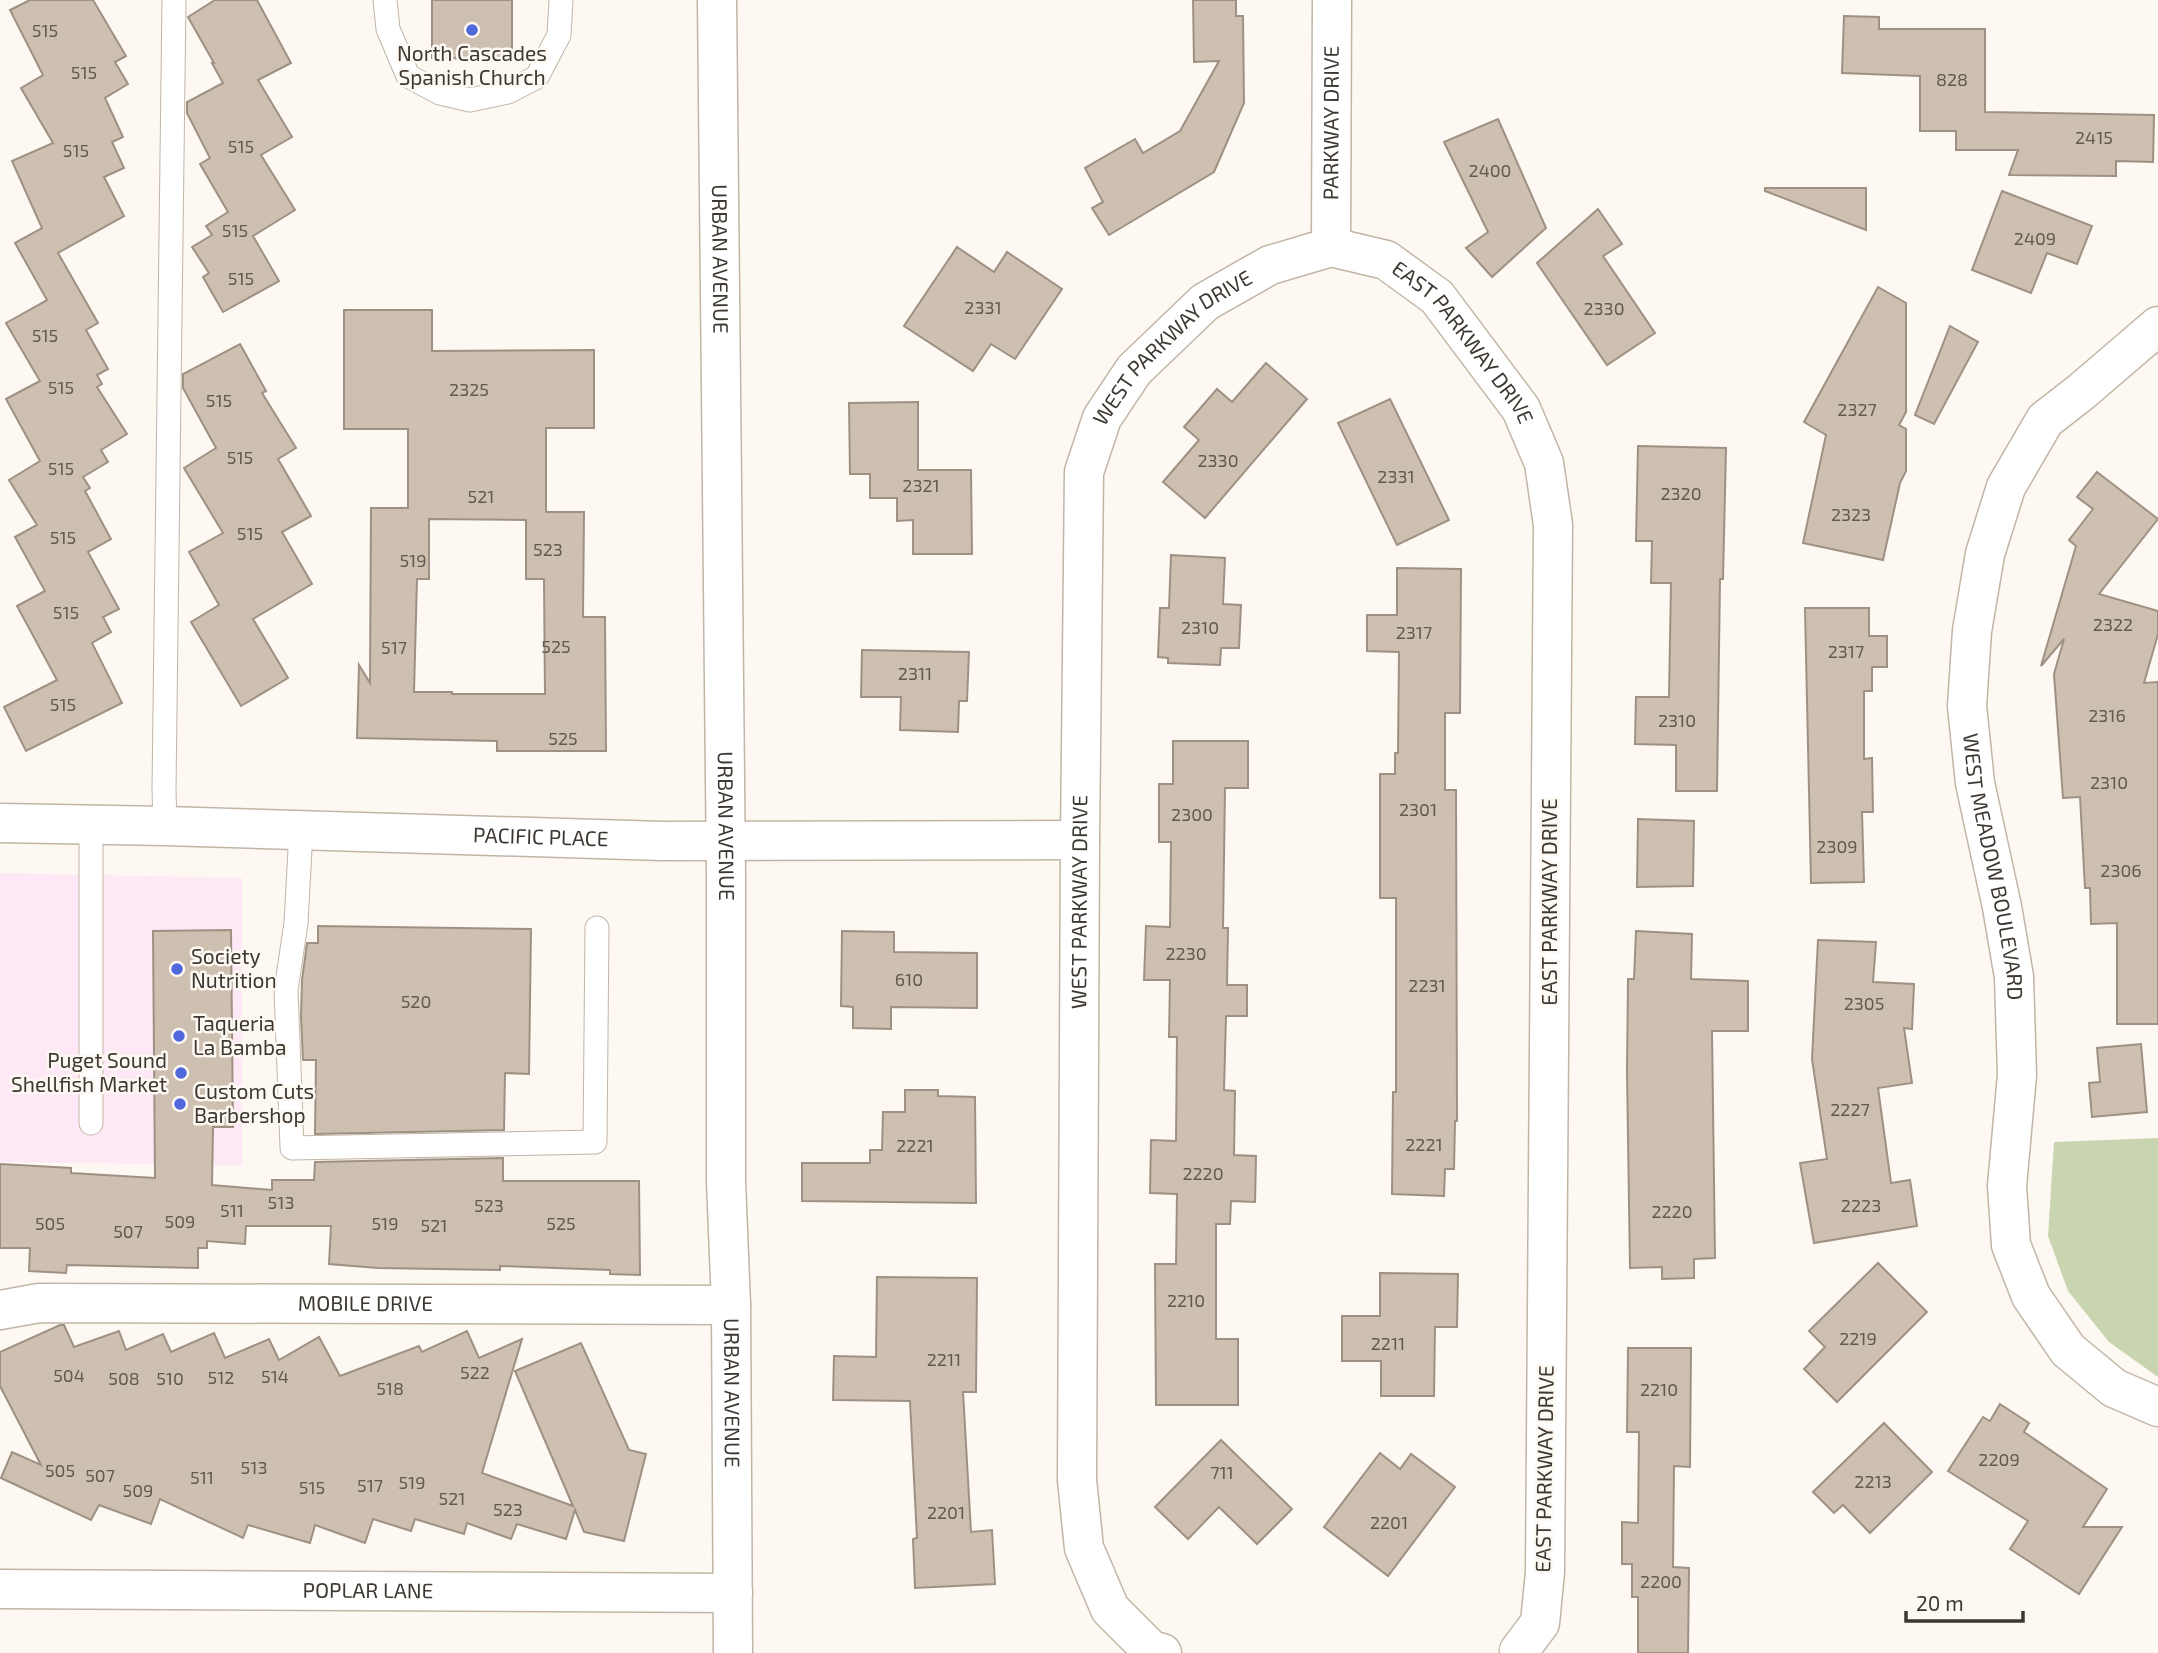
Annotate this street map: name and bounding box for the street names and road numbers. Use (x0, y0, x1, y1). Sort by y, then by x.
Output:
street label: PARKWAY DRIVE (1317, 46, 1343, 200)
street label: URBAN AVENUE (708, 184, 734, 334)
street label: EAST PARKWAY DRIVE (1388, 255, 1540, 427)
street label: WEST PARKWAY DRIVE (1087, 264, 1256, 429)
street label: WEST MEADOW BOULEVARD (1959, 732, 2029, 1001)
street label: URBAN AVENUE (714, 751, 740, 901)
street label: WEST PARKWAY DRIVE (1065, 795, 1091, 1009)
street label: EAST PARKWAY DRIVE (1536, 798, 1561, 1006)
street label: PACIFIC PLACE (473, 821, 609, 850)
street label: MOBILE DRIVE (298, 1290, 433, 1315)
street label: URBAN AVENUE (720, 1318, 746, 1468)
street label: EAST PARKWAY DRIVE (1529, 1365, 1558, 1573)
street label: POPLAR LANE (303, 1577, 433, 1602)

